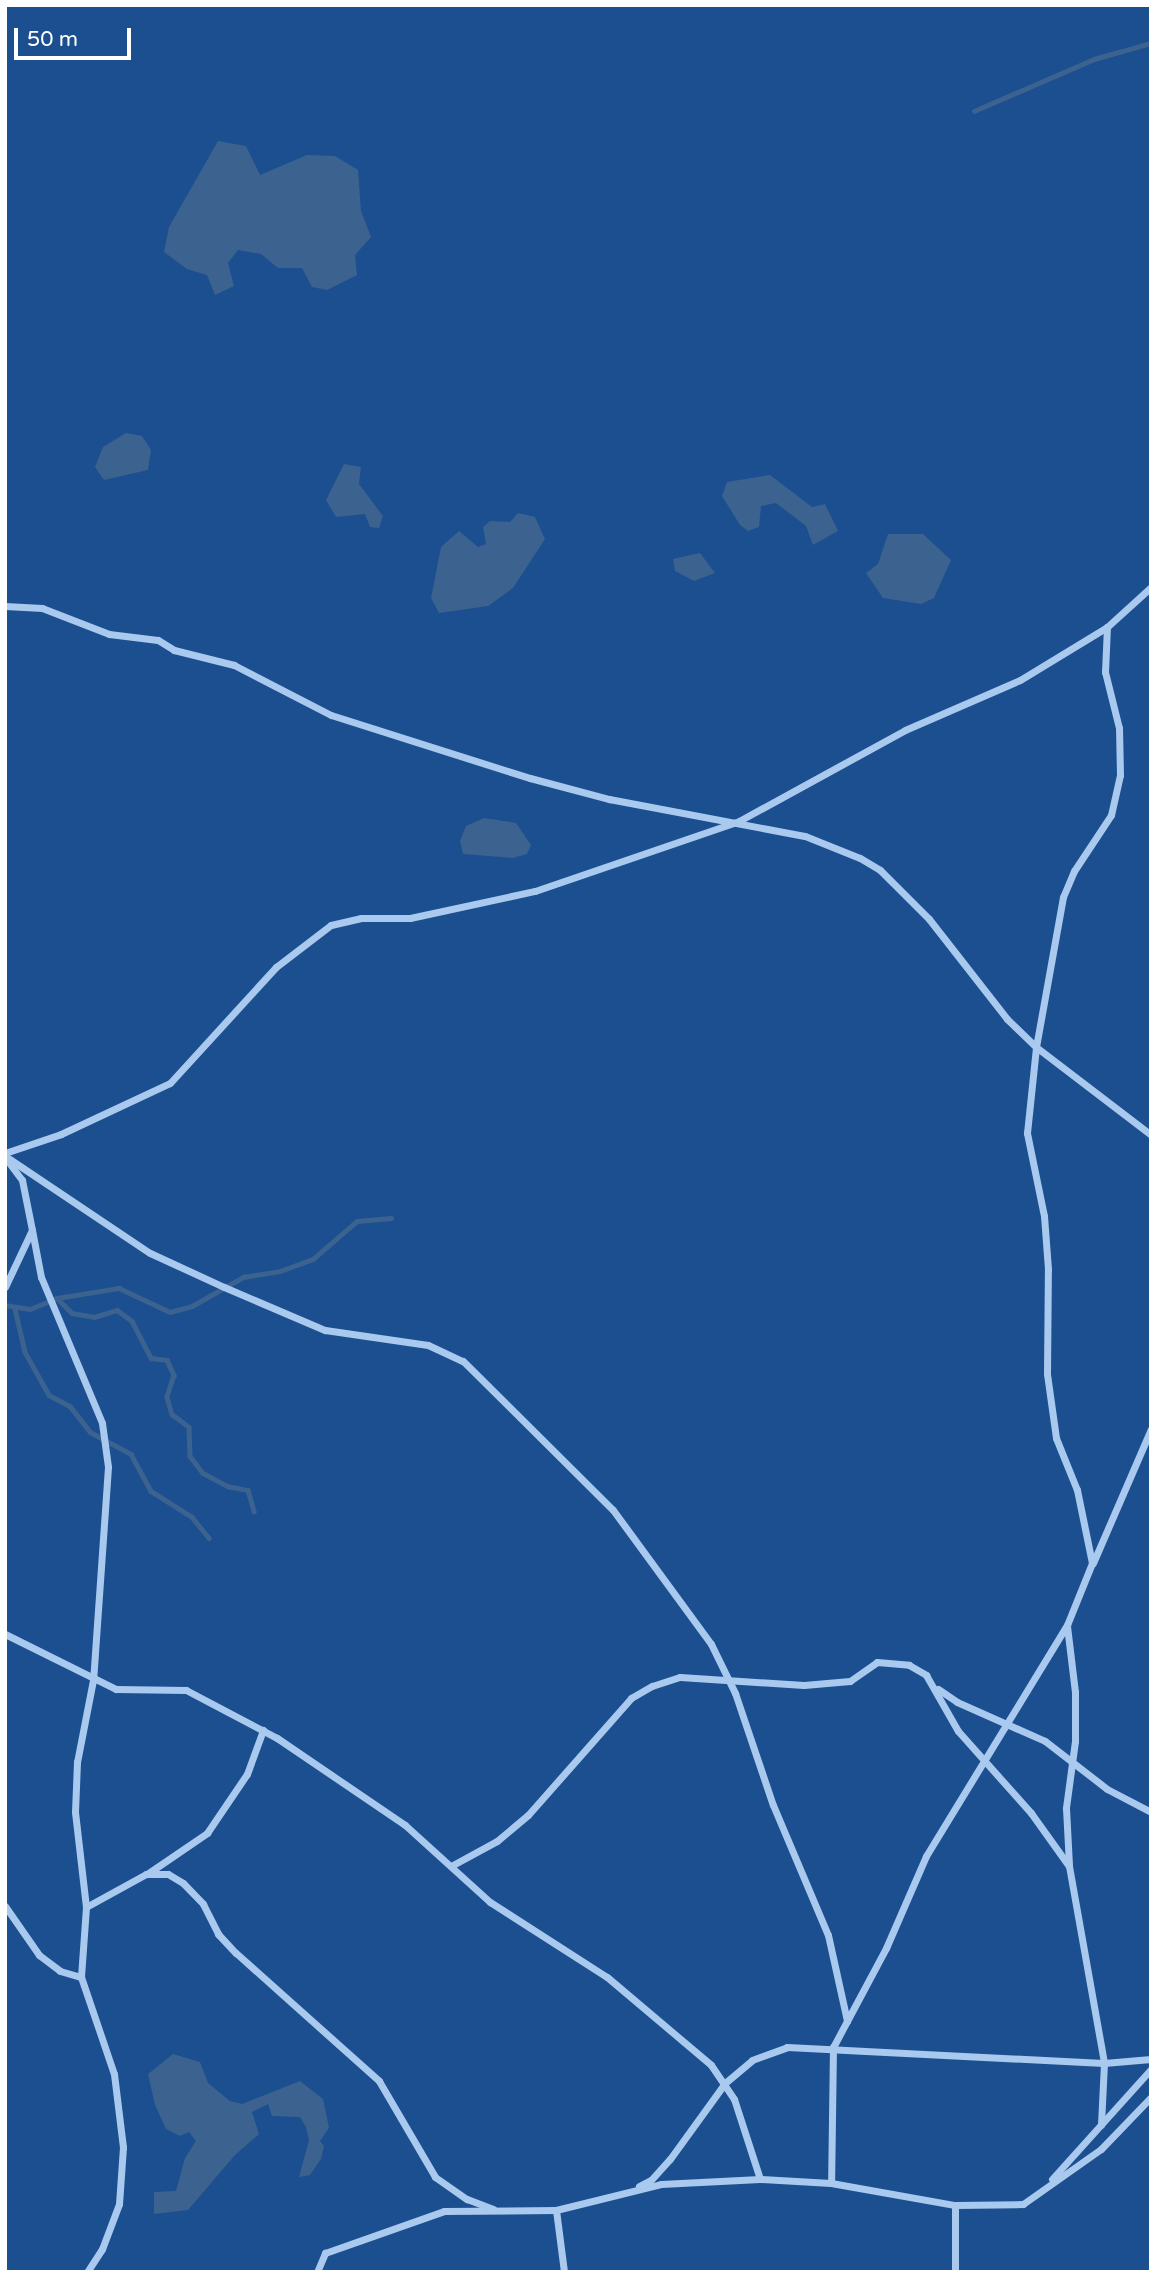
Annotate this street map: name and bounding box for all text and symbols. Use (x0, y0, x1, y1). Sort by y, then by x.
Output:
scale bar (18, 14, 135, 58)
text: 50 m (27, 27, 78, 52)

